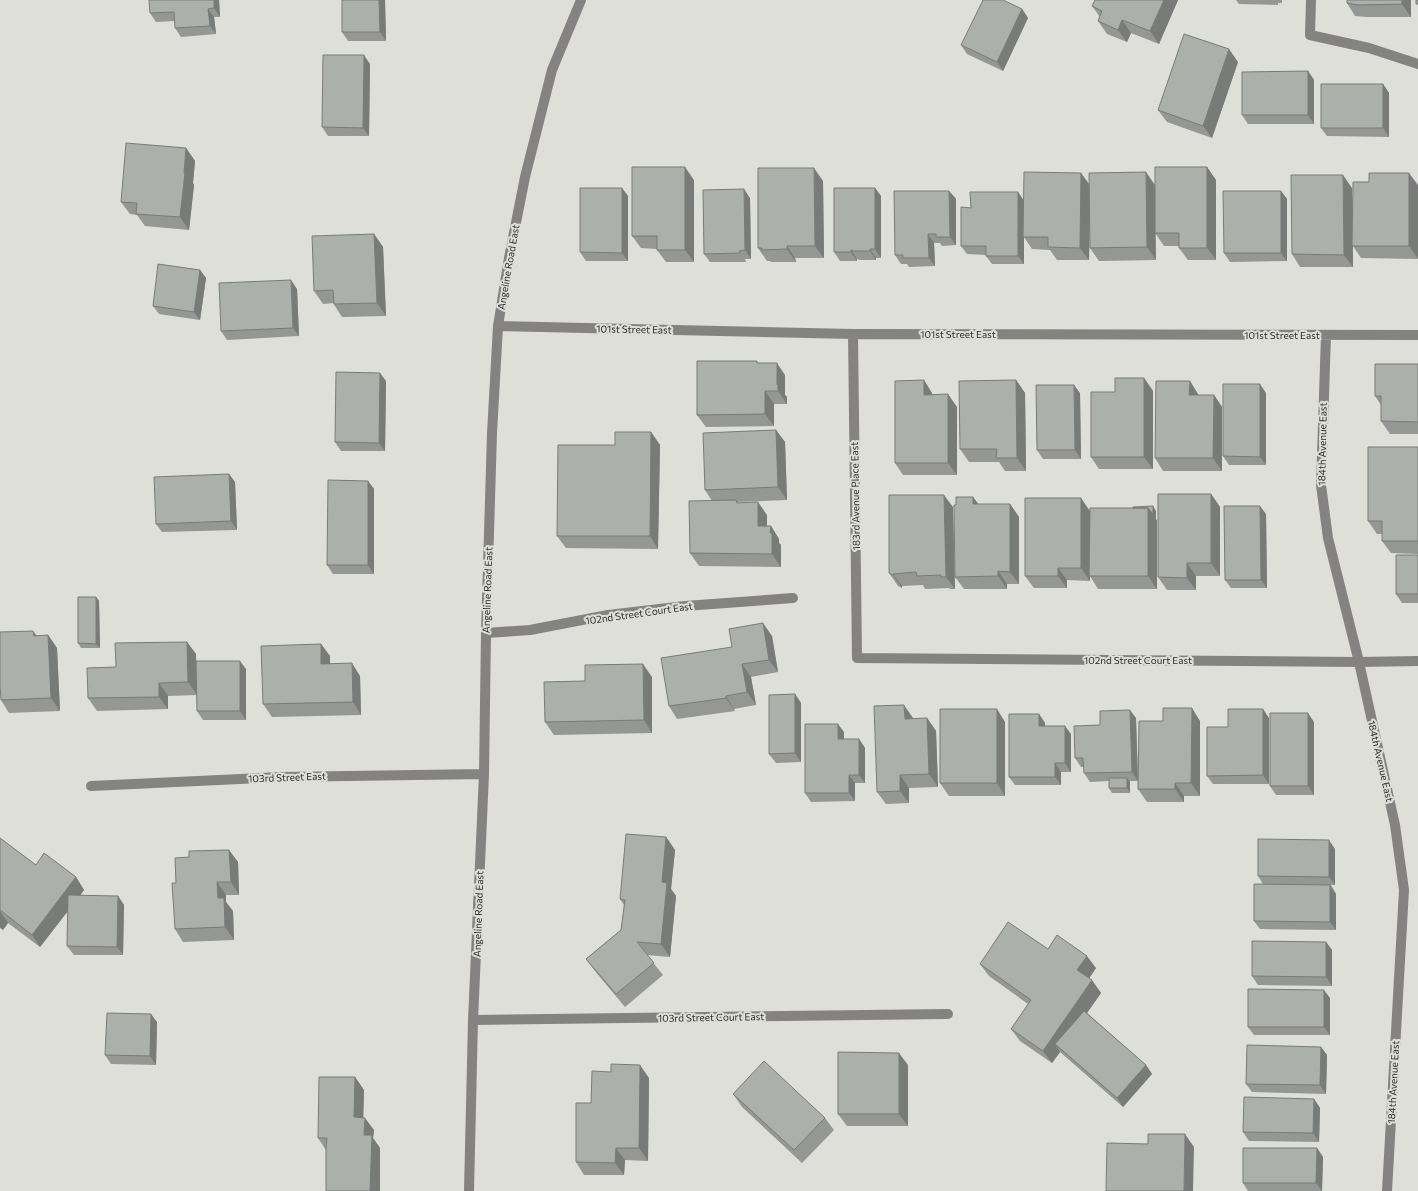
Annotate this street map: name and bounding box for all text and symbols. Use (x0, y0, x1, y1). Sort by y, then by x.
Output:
street label: Angeline Road East (495, 223, 521, 311)
street label: 101st Street East (596, 322, 672, 336)
street label: 101st Street East (920, 328, 996, 340)
street label: 101st Street East (1244, 329, 1320, 341)
street label: 184th Avenue East (1315, 402, 1329, 486)
street label: 183rd Avenue Place East (848, 442, 862, 550)
street label: Angeline Road East (479, 547, 495, 633)
street label: 102nd Street Court East (585, 600, 693, 626)
street label: 102nd Street Court East (1084, 654, 1192, 666)
street label: 184th Avenue East (1366, 719, 1396, 803)
street label: 103rd Street East (248, 770, 326, 784)
street label: Angeline Road East (470, 871, 486, 957)
street label: 103rd Street Court East (658, 1010, 764, 1024)
street label: 184th Avenue East (1385, 1040, 1401, 1124)

